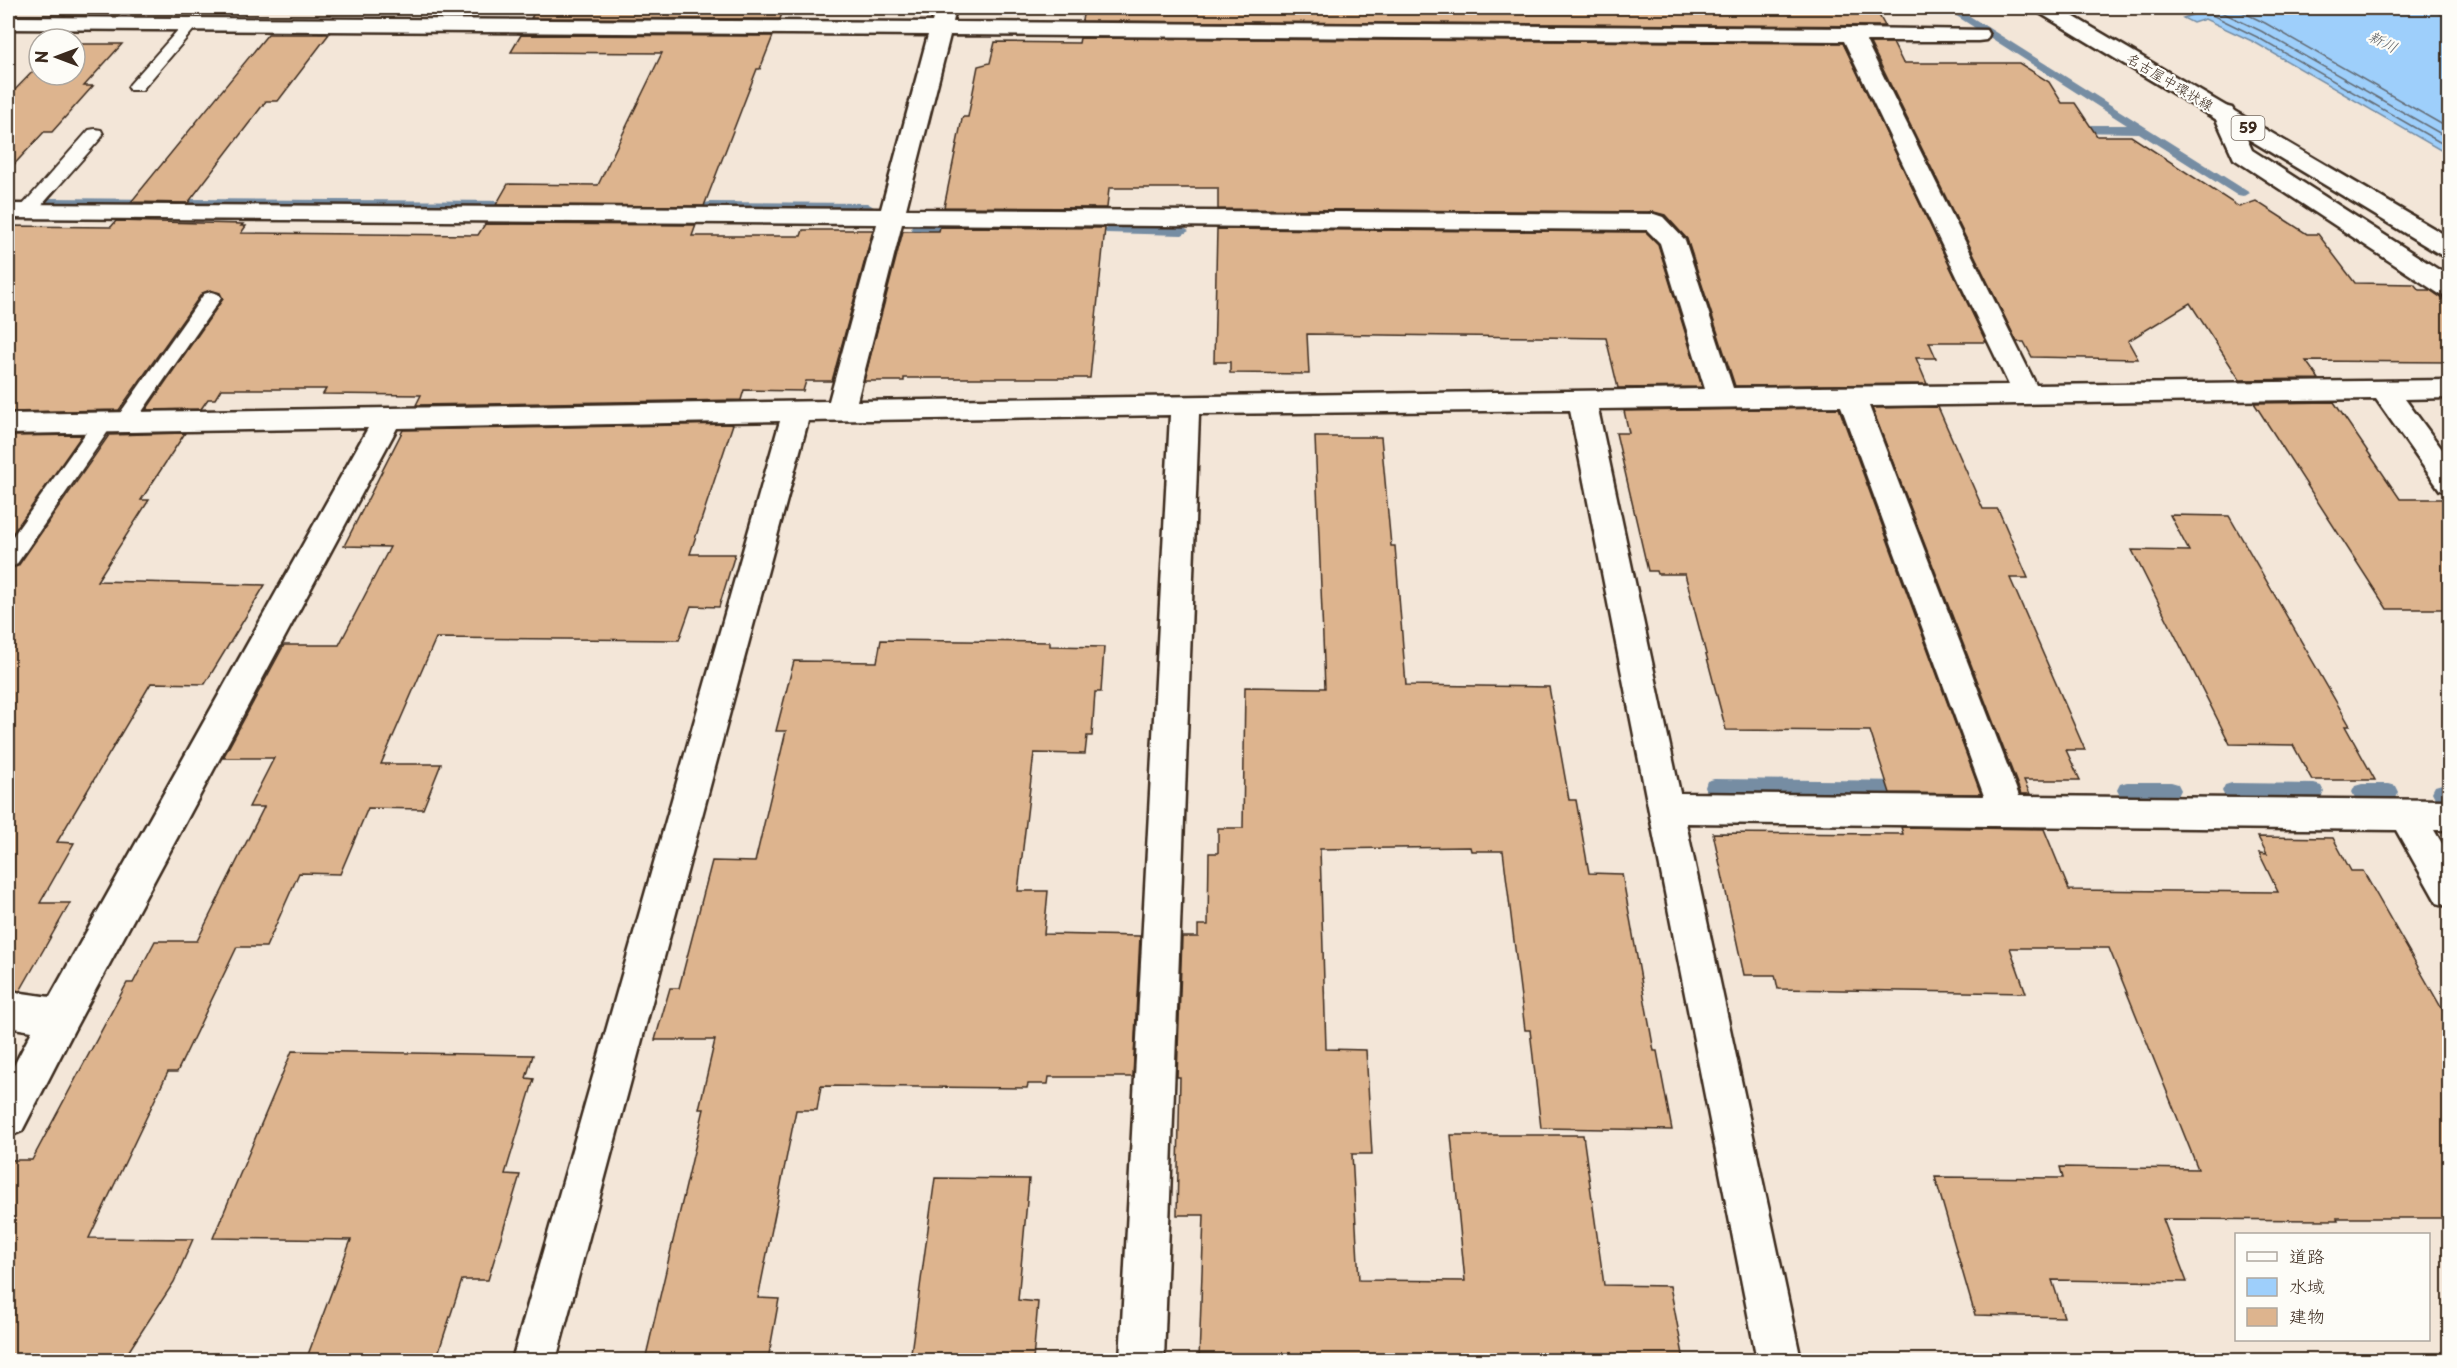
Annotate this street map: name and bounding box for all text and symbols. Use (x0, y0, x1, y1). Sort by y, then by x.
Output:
water label: 新川 (2365, 24, 2402, 58)
north arrow (27, 27, 87, 87)
street label: 名古屋中環状線 (2123, 47, 2218, 116)
text: N (29, 51, 53, 63)
road number: 59 (2232, 116, 2264, 140)
legend (2235, 1233, 2430, 1341)
text: 道路 (2289, 1242, 2325, 1269)
text: 水域 (2289, 1272, 2325, 1299)
text: 建物 (2289, 1302, 2325, 1329)

